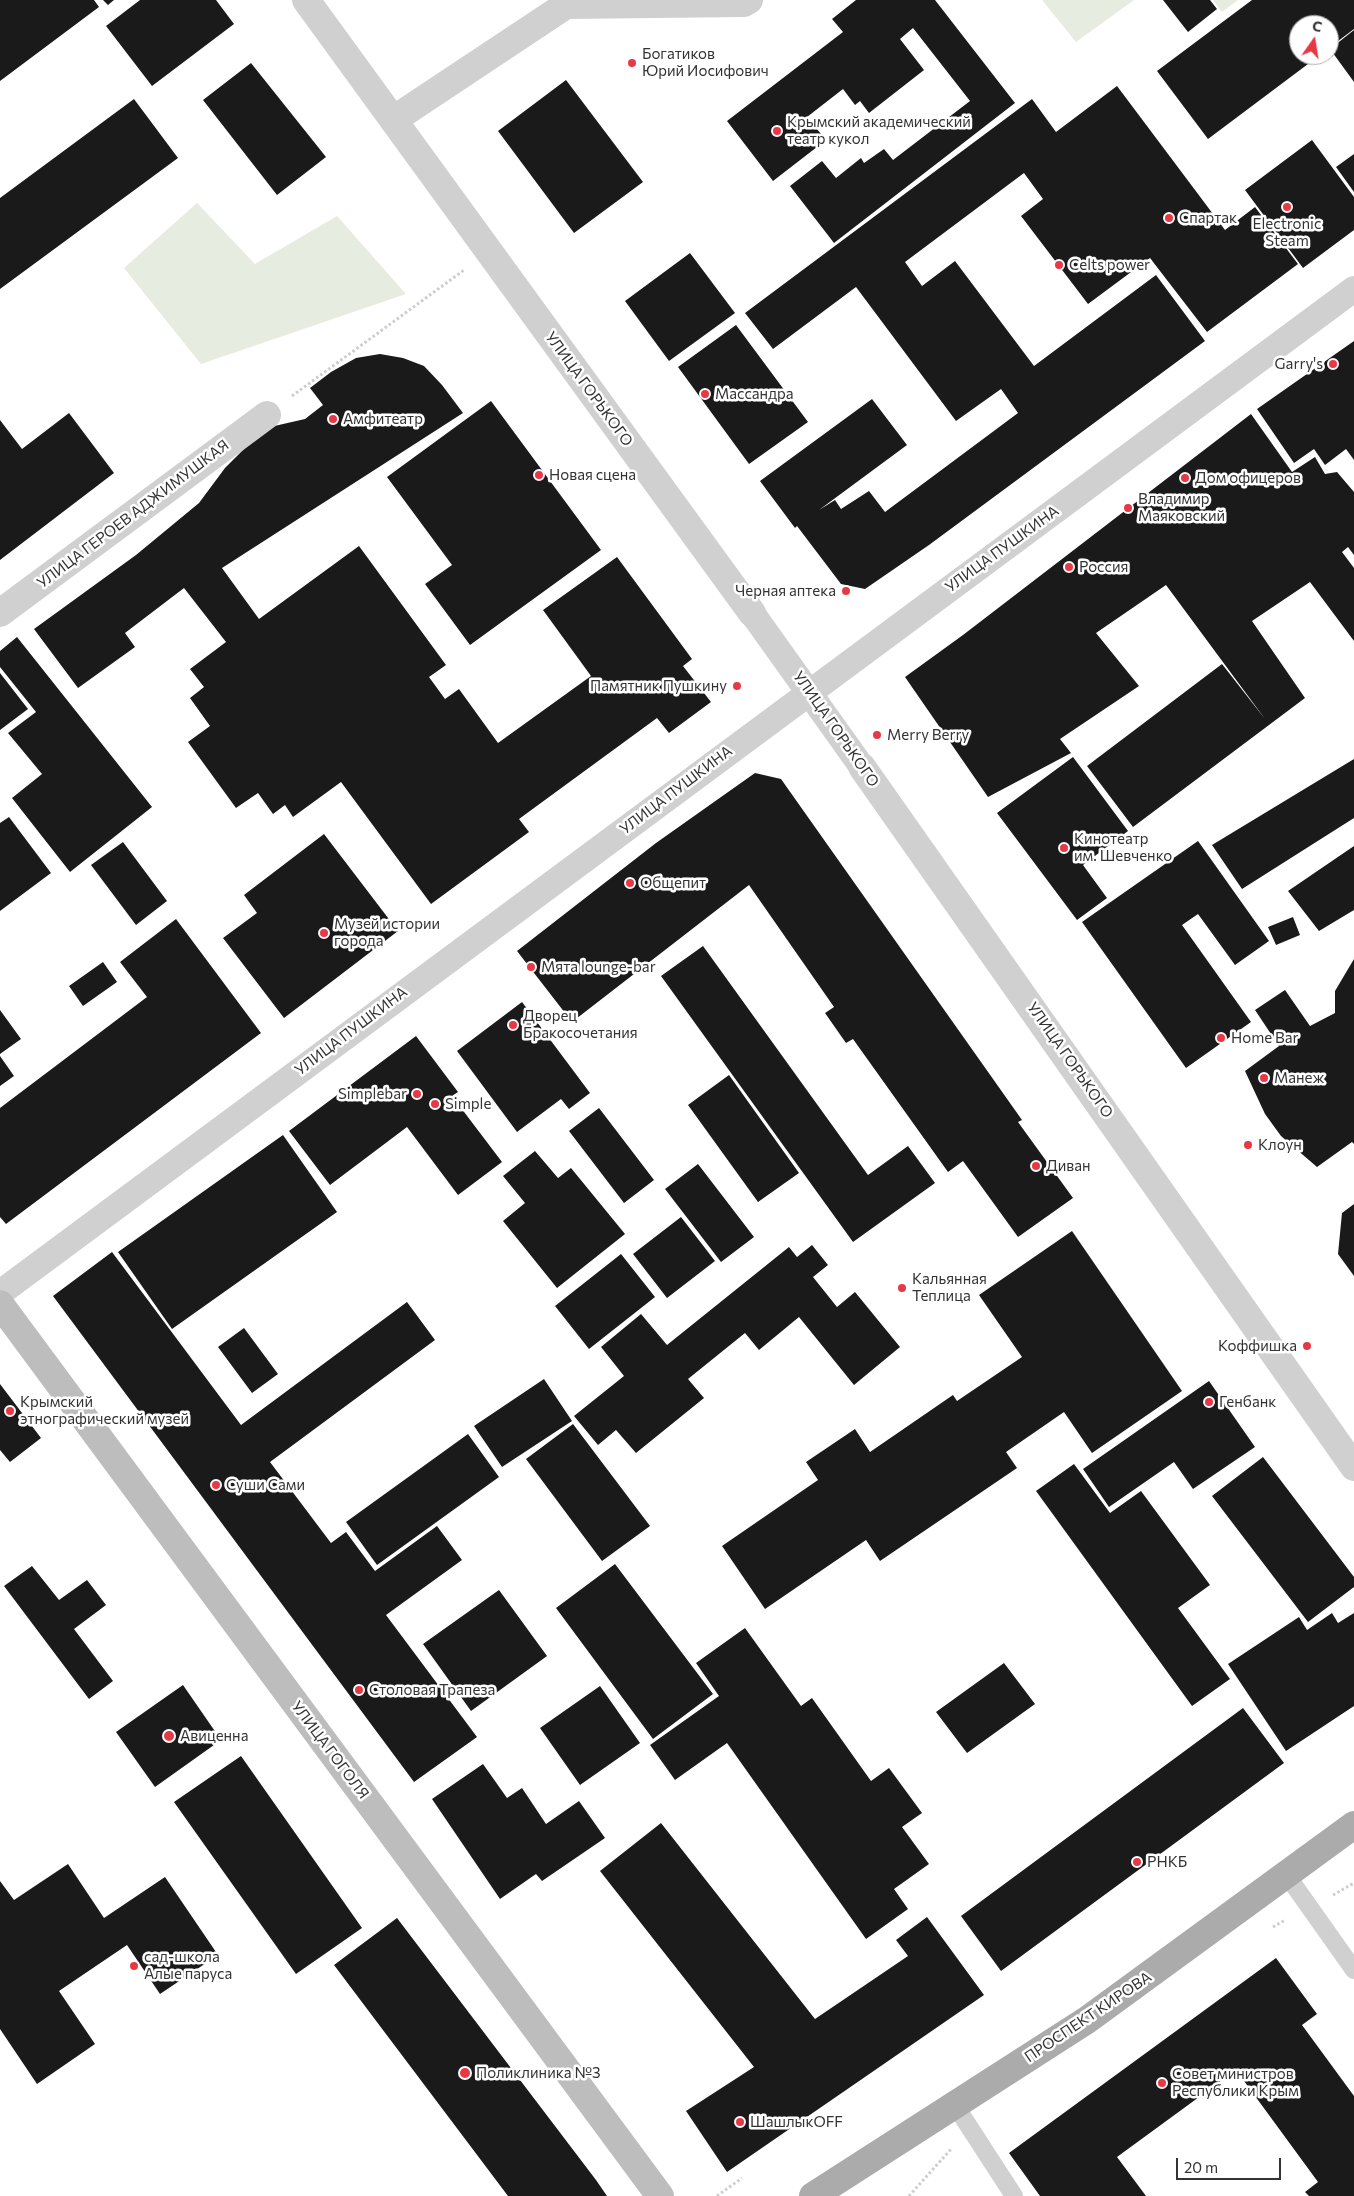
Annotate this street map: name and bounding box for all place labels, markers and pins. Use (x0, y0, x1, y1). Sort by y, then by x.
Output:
place label: Богатиков Юрий Иосифович (642, 45, 769, 80)
marker: Богатиков Юрий Иосифович (626, 57, 638, 69)
place label: Крымский академический театр кукол (787, 113, 971, 148)
marker: Крымский академический театр кукол (771, 125, 783, 137)
marker: Electronic Steam (1281, 201, 1293, 213)
place label: Спартак (1179, 209, 1237, 227)
marker: Спартак (1163, 212, 1175, 224)
place label: Electronic Steam (1253, 215, 1321, 250)
place label: Celts power (1069, 256, 1150, 274)
marker: Celts power (1053, 259, 1065, 271)
place label: Garry's (1275, 355, 1323, 373)
marker: Garry's (1327, 358, 1339, 370)
place label: Массандра (715, 385, 793, 403)
marker: Массандра (699, 388, 711, 400)
place label: Амфитеатр (343, 410, 423, 428)
marker: Амфитеатр (327, 413, 339, 425)
place label: Новая сцена (549, 466, 636, 484)
marker: Новая сцена (533, 469, 545, 481)
place label: Дом офицеров (1195, 469, 1301, 487)
marker: Дом офицеров (1179, 472, 1191, 484)
place label: Владимир Маяковский (1138, 490, 1225, 525)
marker: Владимир Маяковский (1122, 502, 1134, 514)
place label: Россия (1079, 558, 1128, 576)
marker: Россия (1063, 561, 1075, 573)
place label: Черная аптека (735, 582, 836, 600)
marker: Черная аптека (840, 585, 852, 597)
place label: Памятник Пушкину (590, 677, 727, 695)
marker: Памятник Пушкину (731, 680, 743, 692)
place label: Merry Berry (887, 726, 969, 744)
marker: Merry Berry (871, 729, 883, 741)
place label: Кинотеатр им. Шевченко (1074, 830, 1172, 865)
marker: Кинотеатр им. Шевченко (1058, 842, 1070, 854)
place label: Общепит (640, 874, 706, 892)
marker: Общепит (624, 877, 636, 889)
place label: Музей истории города (334, 915, 440, 950)
marker: Музей истории города (318, 927, 330, 939)
place label: Мята lounge-bar (541, 958, 656, 976)
marker: Мята lounge-bar (525, 961, 537, 973)
place label: Дворец Бракосочетания (523, 1007, 638, 1042)
marker: Дворец Бракосочетания (507, 1019, 519, 1031)
place label: Home Bar (1231, 1029, 1299, 1047)
marker: Home Bar (1215, 1032, 1227, 1044)
place label: Манеж (1274, 1069, 1324, 1087)
marker: Манеж (1258, 1072, 1270, 1084)
place label: Simplebar (338, 1085, 407, 1103)
marker: Simplebar (411, 1088, 423, 1100)
place label: Simple (445, 1095, 491, 1113)
marker: Simple (429, 1098, 441, 1110)
place label: Клоун (1258, 1136, 1302, 1154)
marker: Клоун (1242, 1139, 1254, 1151)
place label: Диван (1046, 1157, 1091, 1175)
marker: Диван (1030, 1160, 1042, 1172)
place label: Кальянная Теплица (912, 1270, 987, 1305)
marker: Кальянная Теплица (896, 1282, 908, 1294)
place label: Коффишка (1218, 1337, 1297, 1355)
marker: Коффишка (1301, 1340, 1313, 1352)
place label: Крымский этнографический музей (20, 1393, 189, 1428)
place label: Генбанк (1219, 1393, 1276, 1411)
marker: Генбанк (1203, 1396, 1215, 1408)
marker: Крымский этнографический музей (4, 1405, 16, 1417)
place label: Суши Сами (226, 1476, 305, 1494)
marker: Суши Сами (210, 1479, 222, 1491)
place label: Столовая Трапеза (369, 1681, 495, 1699)
marker: Столовая Трапеза (353, 1684, 365, 1696)
place label: Авиценна (180, 1727, 248, 1745)
marker: Авиценна (162, 1729, 176, 1743)
place label: РНКБ (1147, 1853, 1187, 1871)
marker: РНКБ (1131, 1856, 1143, 1868)
place label: сад-школа Алые паруса (144, 1948, 232, 1983)
marker: сад-школа Алые паруса (128, 1960, 140, 1972)
place label: Поликлиника №3 (476, 2064, 601, 2082)
place label: Совет министров Республики Крым (1172, 2065, 1299, 2100)
marker: Поликлиника №3 (458, 2066, 472, 2080)
marker: Совет министров Республики Крым (1156, 2077, 1168, 2089)
place label: ШашлыкOFF (750, 2113, 843, 2131)
marker: ШашлыкOFF (734, 2116, 746, 2128)

